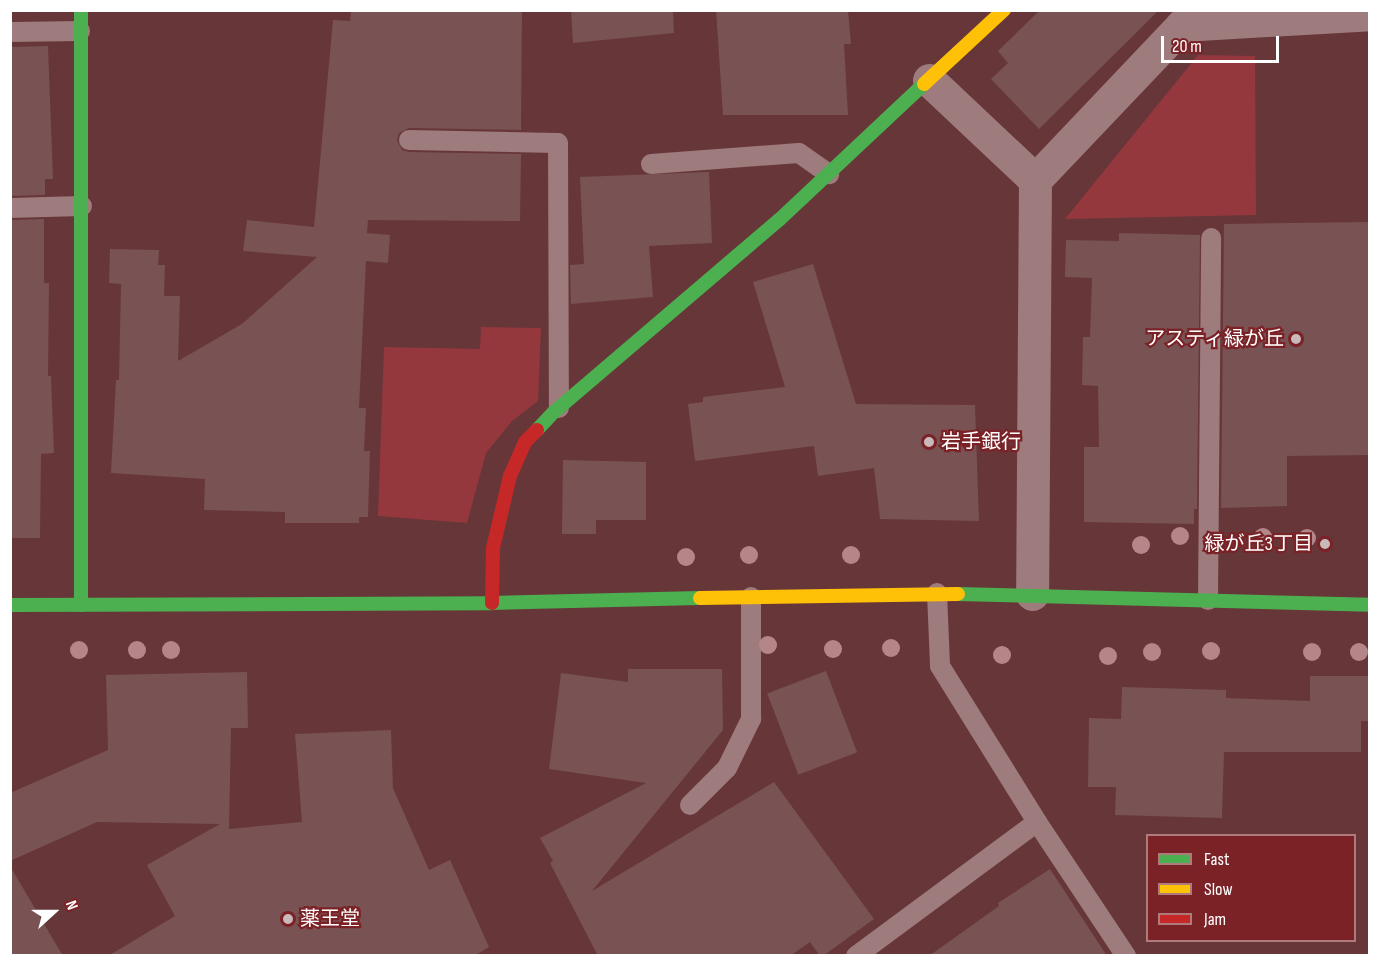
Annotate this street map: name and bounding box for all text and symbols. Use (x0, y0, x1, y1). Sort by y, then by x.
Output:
scale bar (1164, 24, 1282, 62)
text: 20 m (1172, 36, 1202, 57)
place label: アスティ緑が丘 (1144, 327, 1284, 351)
marker: アスティ緑が丘 (1289, 332, 1303, 346)
place label: 岩手銀行 (941, 430, 1021, 454)
marker: 岩手銀行 (922, 435, 936, 449)
place label: 緑が丘3丁目 (1205, 532, 1313, 556)
marker: 緑が丘3丁目 (1318, 537, 1332, 551)
legend (1146, 834, 1356, 942)
text: Fast (1204, 849, 1229, 870)
text: Slow (1204, 879, 1233, 900)
north arrow (24, 882, 84, 942)
text: N (61, 898, 82, 913)
place label: 薬王堂 (300, 907, 360, 931)
text: Jam (1204, 909, 1226, 930)
marker: 薬王堂 (281, 912, 295, 926)

